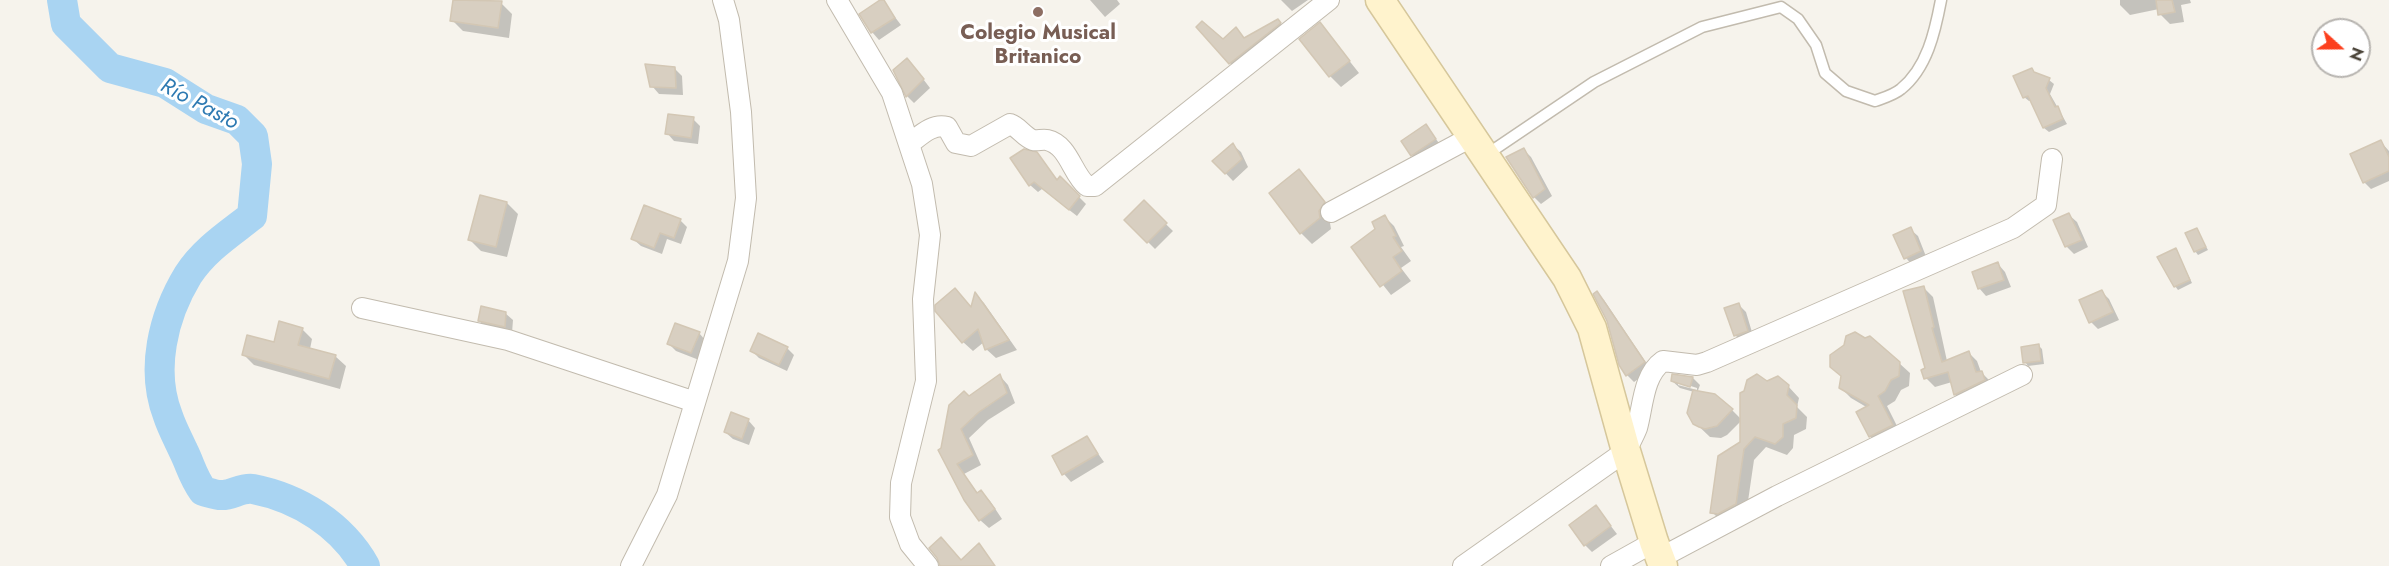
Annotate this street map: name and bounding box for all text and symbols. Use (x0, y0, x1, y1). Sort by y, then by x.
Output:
marker: Colegio Musical Britanico (1031, 5, 1045, 19)
north arrow (2311, 18, 2371, 78)
place label: Colegio Musical Britanico (960, 21, 1116, 71)
text: N (2343, 44, 2369, 64)
water label: Río Pasto (156, 74, 242, 136)

